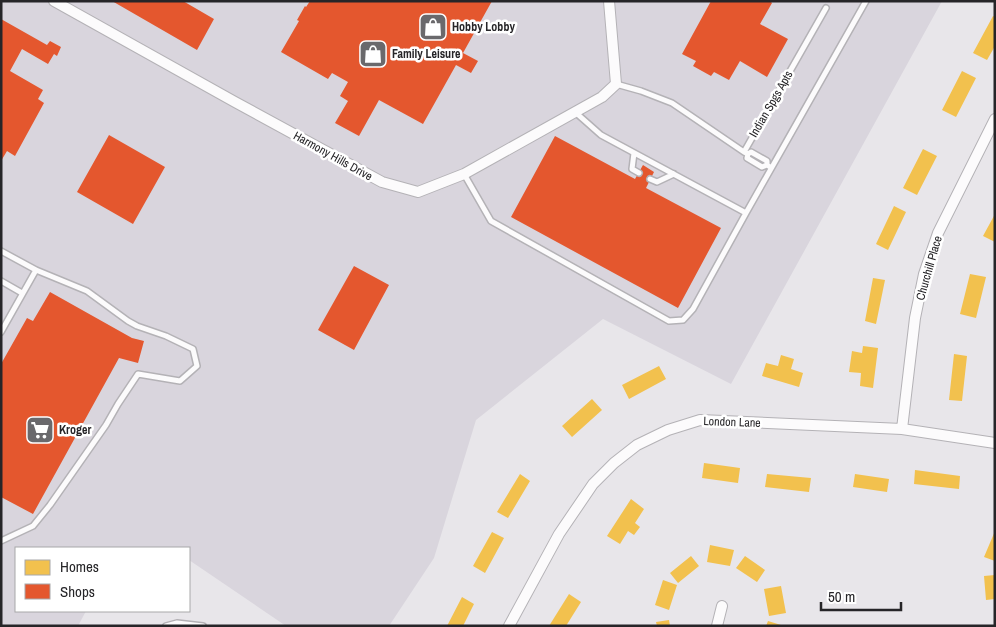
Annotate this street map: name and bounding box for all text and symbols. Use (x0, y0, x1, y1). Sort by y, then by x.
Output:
shop icon: Hobby Lobby (418, 12, 448, 42)
place label: Hobby Lobby (452, 19, 515, 35)
shop icon: Family Leisure (358, 39, 388, 69)
place label: Family Leisure (392, 46, 461, 62)
street label: Indian Spgs Apts (745, 68, 797, 140)
street label: Harmony Hills Drive (291, 128, 375, 184)
street label: Churchill Place (912, 234, 946, 302)
street label: London Lane (703, 413, 761, 431)
supermarket icon: Kroger (25, 415, 55, 445)
place label: Kroger (59, 422, 91, 438)
legend (15, 547, 190, 612)
text: Homes (60, 556, 99, 577)
scale bar (821, 580, 901, 612)
text: Shops (60, 581, 95, 602)
text: 50 m (828, 586, 855, 607)

